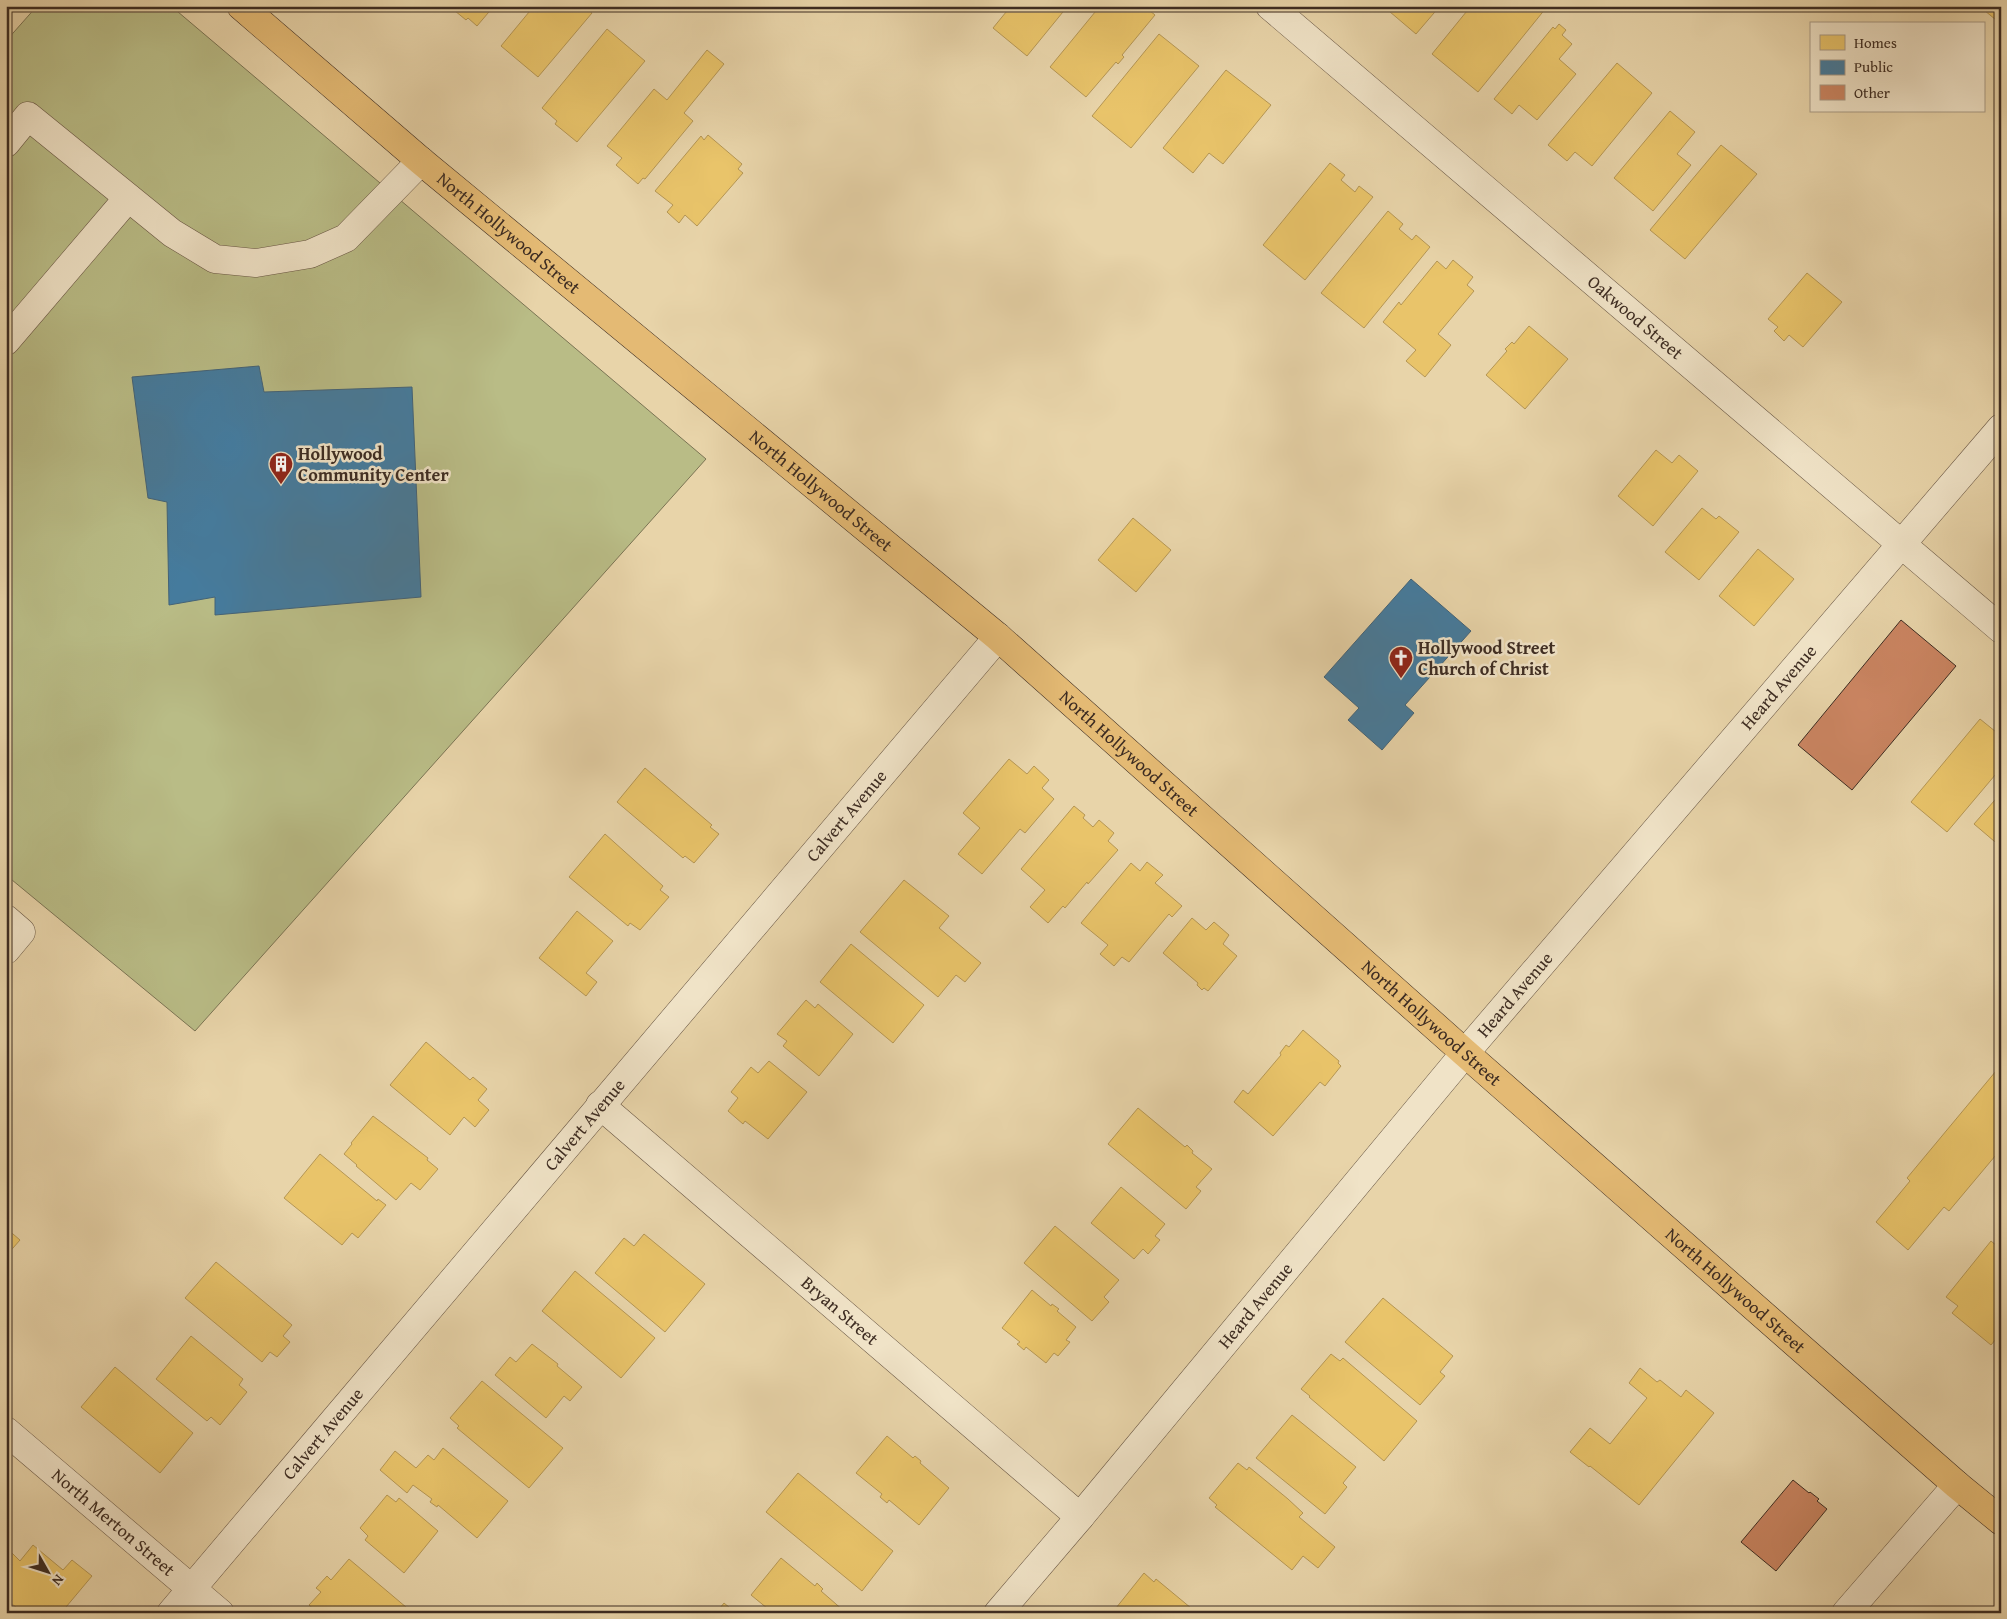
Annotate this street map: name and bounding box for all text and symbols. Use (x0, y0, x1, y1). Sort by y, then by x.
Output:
legend (1810, 22, 1984, 112)
text: Homes (1854, 32, 1897, 53)
text: Public (1854, 56, 1893, 77)
text: Other (1854, 82, 1890, 103)
street label: North Hollywood Street (431, 165, 587, 301)
street label: Oakwood Street (1582, 268, 1690, 366)
street label: North Hollywood Street (744, 423, 899, 558)
place label: Hollywood Community Center (298, 440, 449, 488)
building icon: Hollywood Community Center (268, 451, 294, 485)
place label: Hollywood Street Church of Christ (1418, 634, 1556, 682)
street label: Heard Avenue (1734, 638, 1823, 736)
church icon: Hollywood Street Church of Christ (1388, 645, 1414, 679)
street label: North Hollywood Street (1053, 684, 1206, 823)
street label: Calvert Avenue (799, 763, 893, 867)
street label: Heard Avenue (1470, 946, 1559, 1043)
street label: North Hollywood Street (1356, 953, 1508, 1093)
street label: Calvert Avenue (537, 1072, 631, 1176)
street label: North Hollywood Street (1660, 1221, 1813, 1360)
street label: Heard Avenue (1211, 1256, 1299, 1354)
street label: Bryan Street (795, 1269, 885, 1352)
street label: Calvert Avenue (276, 1381, 370, 1485)
street label: North Merton Street (47, 1464, 179, 1580)
north arrow (22, 1546, 72, 1596)

